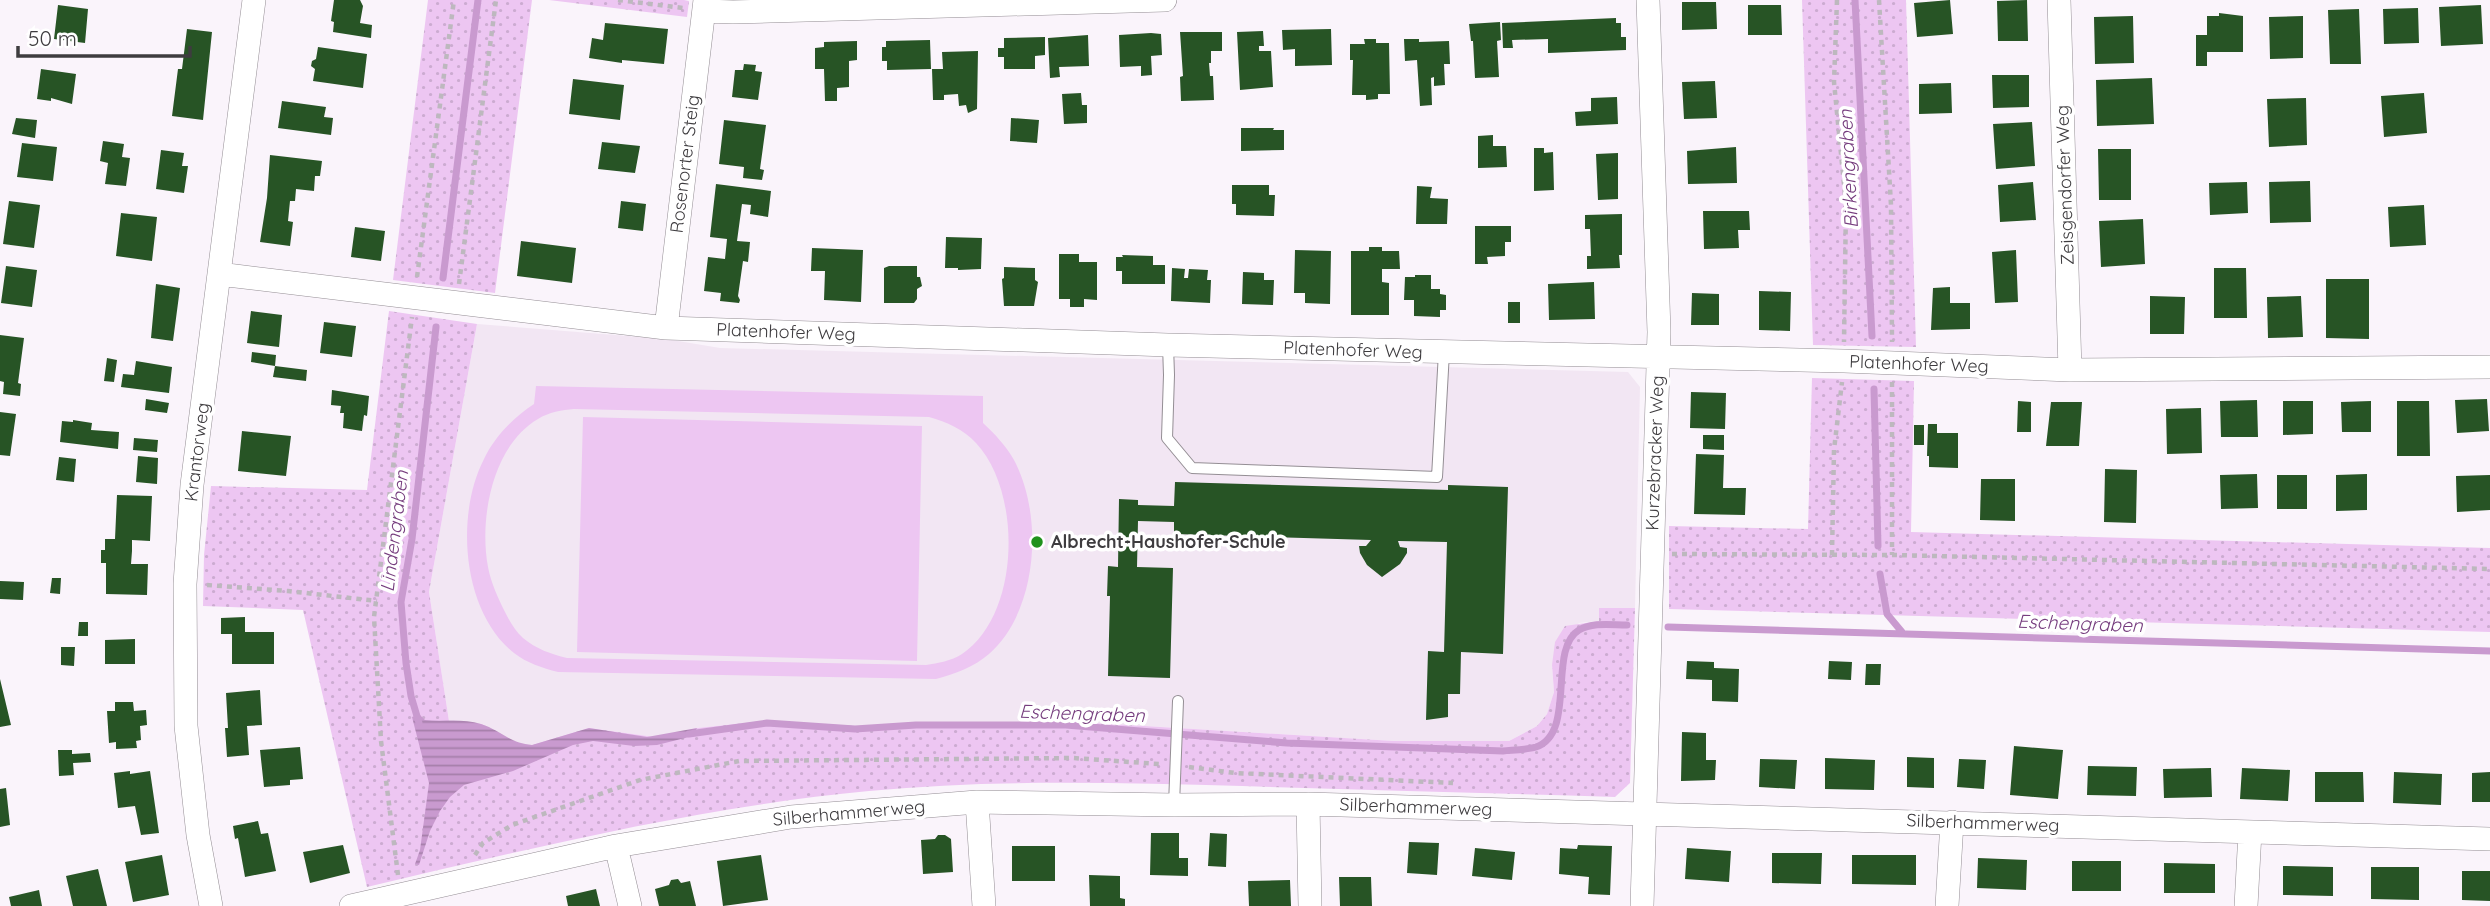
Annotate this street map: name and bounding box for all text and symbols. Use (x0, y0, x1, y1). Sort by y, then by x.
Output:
scale bar (18, 14, 189, 58)
text: 50 m (28, 25, 77, 51)
street label: Rosenorter Steig (665, 94, 704, 234)
street label: Zeisgendorfer Weg (2050, 104, 2079, 266)
water label: Birkengraben (1833, 108, 1863, 229)
street label: Platenhofer Weg (716, 318, 856, 345)
street label: Platenhofer Weg (1283, 336, 1423, 363)
street label: Platenhofer Weg (1849, 350, 1989, 377)
street label: Kurzebracker Weg (1640, 375, 1669, 531)
street label: Krantorweg (179, 401, 214, 503)
water label: Lindengraben (375, 468, 413, 593)
place label: Albrecht-Haushofer-Schule (1051, 530, 1286, 553)
marker: Albrecht-Haushofer-Schule (1029, 534, 1045, 550)
water label: Eschengraben (2017, 609, 2144, 637)
water label: Eschengraben (1019, 699, 1146, 727)
street label: Silberhammerweg (1339, 792, 1493, 821)
street label: Silberhammerweg (772, 794, 926, 831)
street label: Silberhammerweg (1906, 808, 2060, 837)

